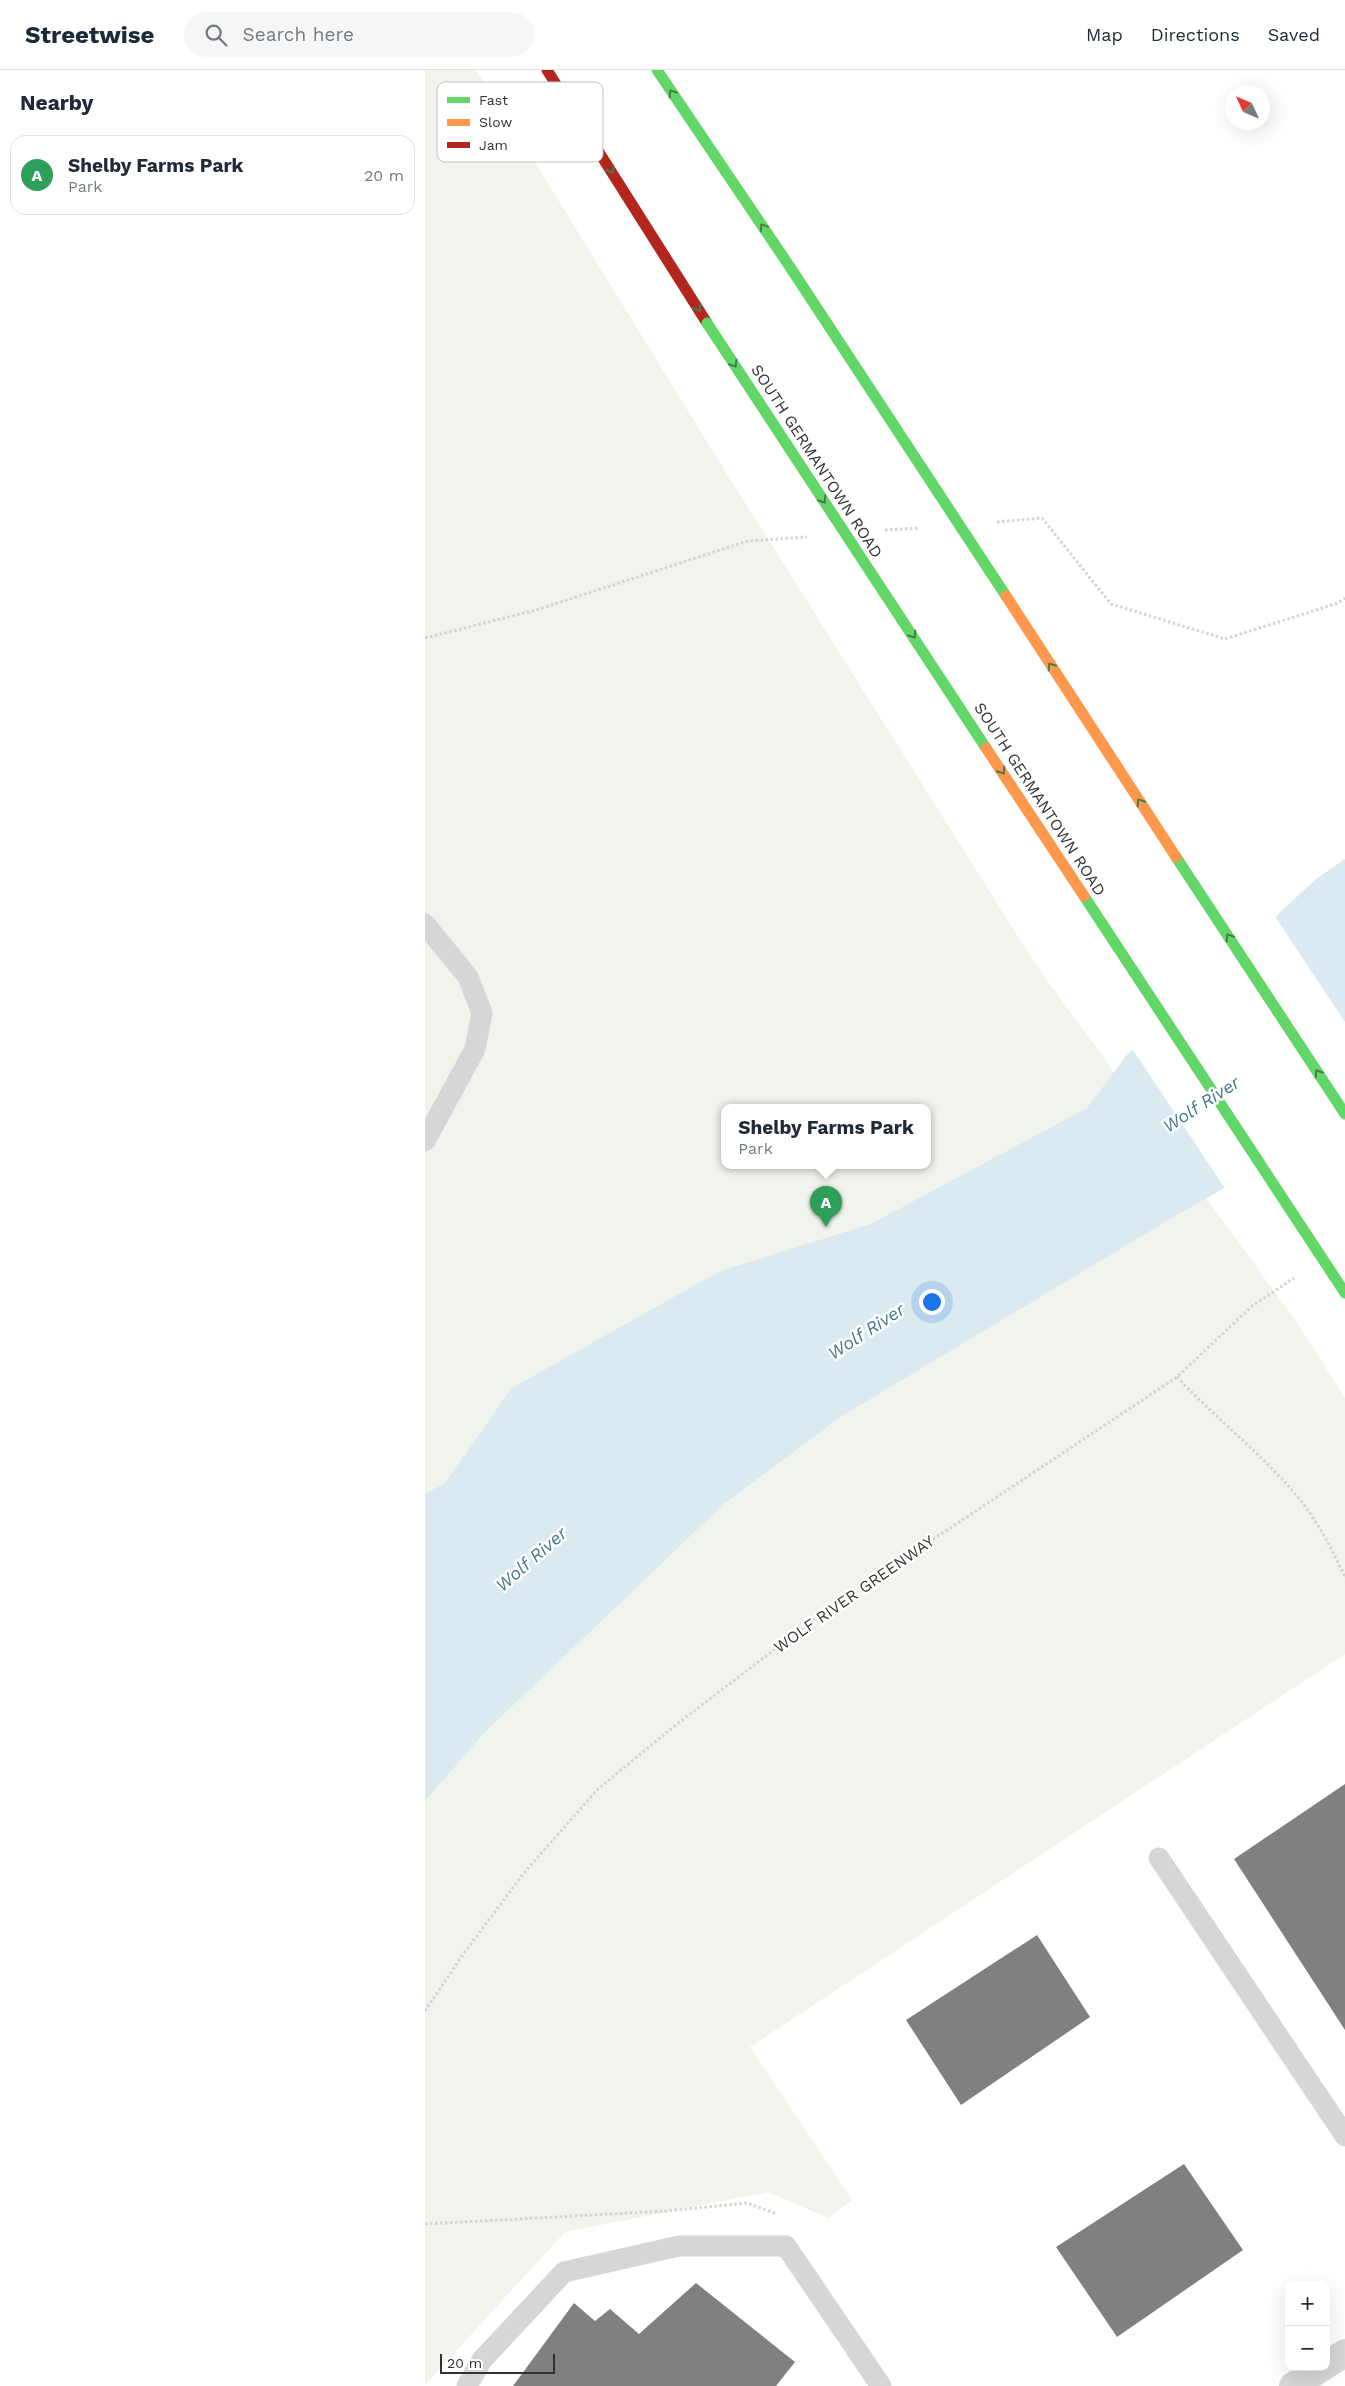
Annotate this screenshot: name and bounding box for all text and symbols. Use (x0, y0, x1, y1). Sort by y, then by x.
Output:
search box (184, 12, 534, 57)
text: Streetwise (25, 21, 154, 49)
icon: search (202, 21, 230, 49)
text: Search here (242, 23, 354, 46)
text: Map (1086, 24, 1123, 45)
text: Directions (1151, 24, 1240, 45)
text: Saved (1268, 24, 1320, 45)
legend (437, 82, 603, 162)
north arrow (1225, 85, 1270, 130)
one-way arrow (669, 89, 678, 98)
text: Nearby (20, 90, 93, 115)
text: Fast (479, 92, 508, 108)
text: Slow (479, 114, 512, 130)
text: Jam (479, 137, 508, 153)
text: Shelby Farms Park (68, 154, 243, 177)
one-way arrow (604, 165, 614, 174)
text: A (32, 166, 42, 185)
text: 20 m (364, 166, 404, 185)
text: Park (68, 177, 102, 196)
one-way arrow (760, 223, 769, 233)
one-way arrow (691, 302, 701, 311)
one-way arrow (728, 358, 737, 368)
street label: SOUTH GERMANTOWN ROAD (747, 361, 887, 561)
one-way arrow (817, 494, 827, 503)
one-way arrow (907, 630, 916, 639)
one-way arrow (1048, 662, 1057, 671)
street label: SOUTH GERMANTOWN ROAD (970, 699, 1110, 899)
one-way arrow (996, 765, 1005, 775)
one-way arrow (1137, 798, 1146, 807)
one-way arrow (1226, 934, 1235, 943)
one-way arrow (1315, 1070, 1324, 1079)
water label: Wolf River (1159, 1071, 1244, 1137)
popup (721, 1104, 931, 1169)
text: Shelby Farms Park (738, 1116, 914, 1139)
text: Park (738, 1139, 773, 1158)
pin: A (810, 1186, 842, 1227)
your location (919, 1289, 945, 1315)
water label: Wolf River (824, 1298, 909, 1364)
water label: Wolf River (491, 1522, 572, 1596)
street label: WOLF RIVER GREENWAY (770, 1531, 938, 1657)
map controls (1285, 2281, 1330, 2371)
button: + (1285, 2281, 1330, 2326)
button: − (1285, 2326, 1330, 2371)
scale bar (440, 2351, 555, 2374)
text: 20 m (447, 2355, 482, 2371)

